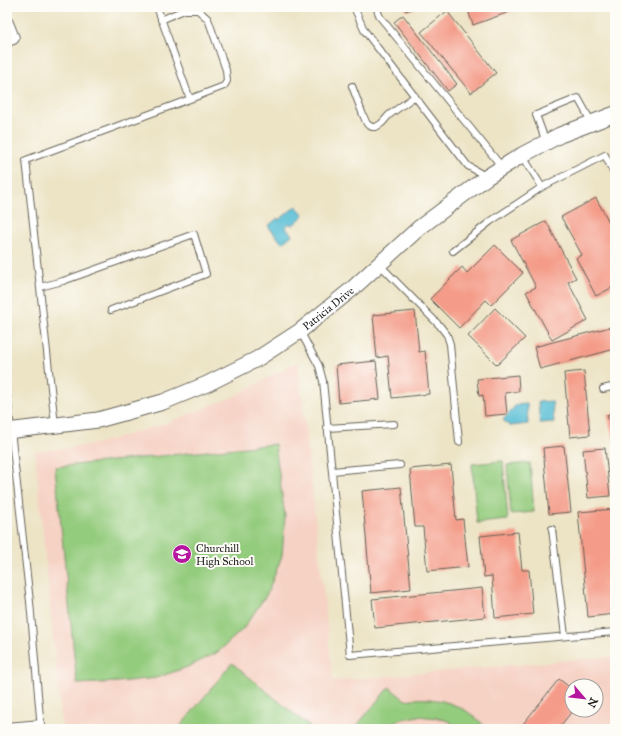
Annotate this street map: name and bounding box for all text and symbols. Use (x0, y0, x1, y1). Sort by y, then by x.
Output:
street label: Patricia Drive (300, 284, 357, 333)
place label: Churchill High School (196, 542, 253, 568)
school or university icon: Churchill High School (171, 543, 193, 565)
north arrow (564, 678, 604, 718)
text: N (584, 695, 600, 710)

